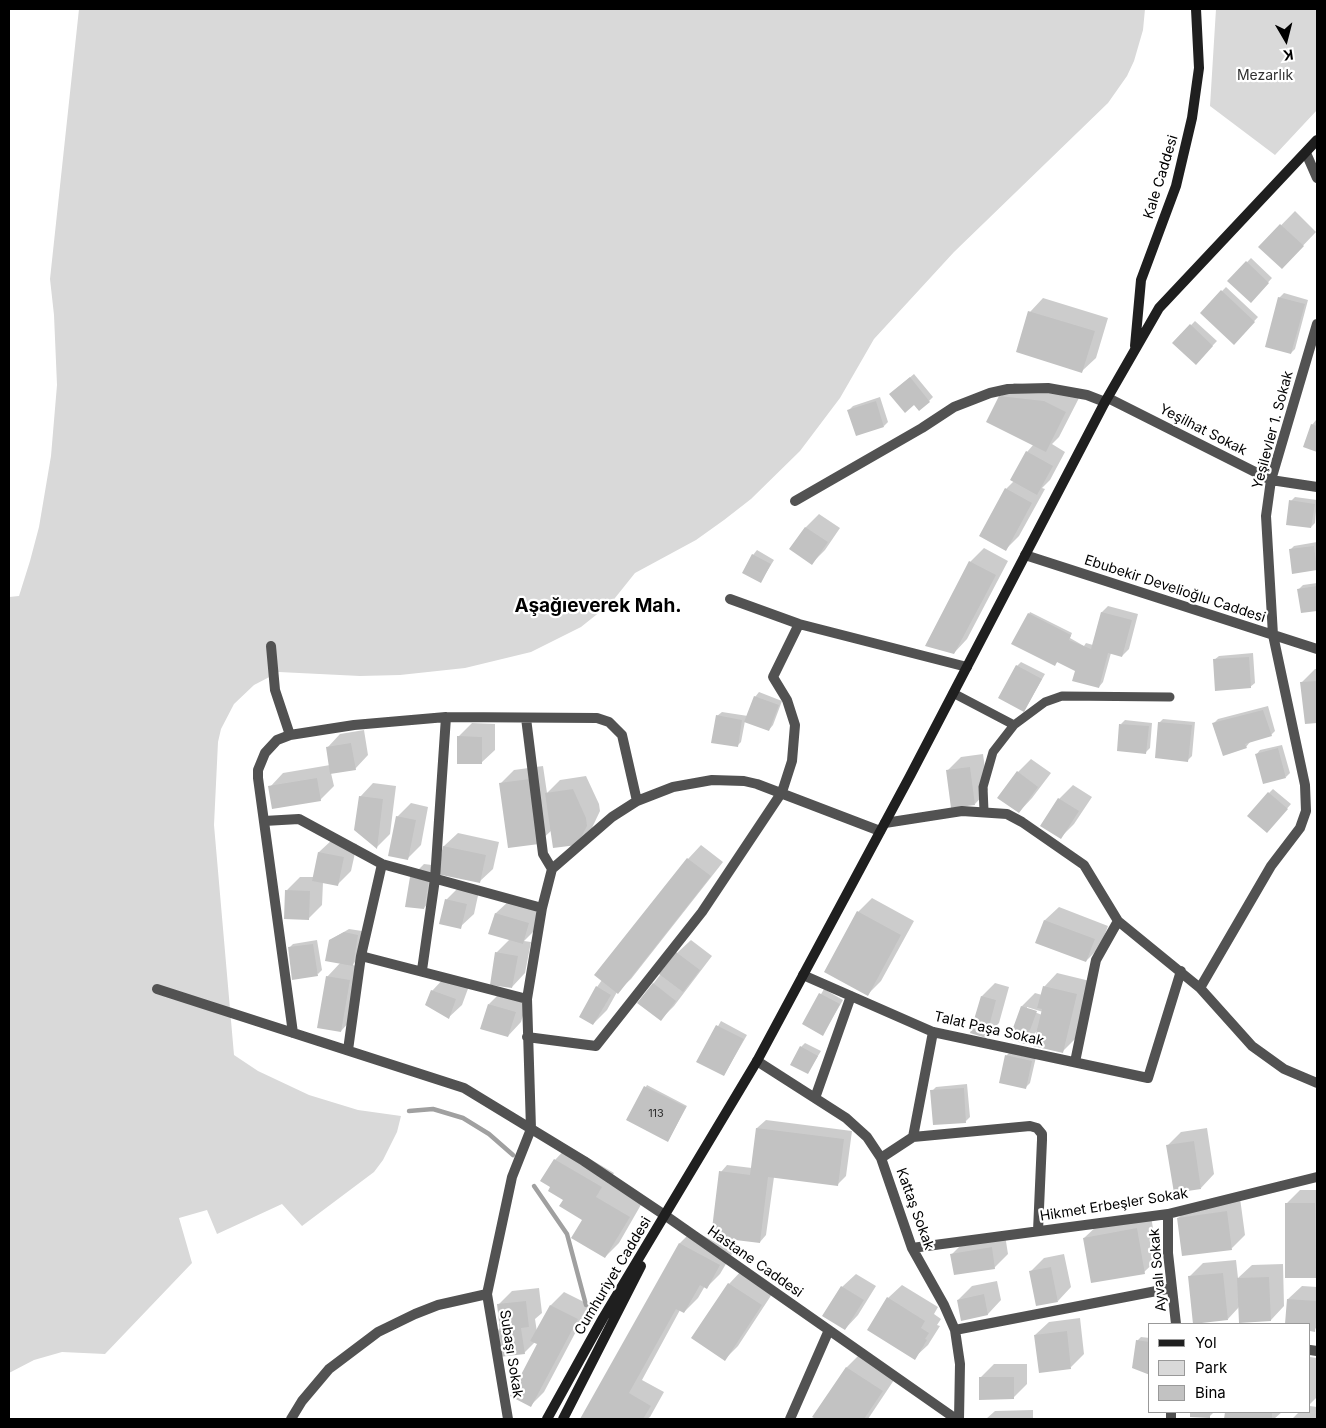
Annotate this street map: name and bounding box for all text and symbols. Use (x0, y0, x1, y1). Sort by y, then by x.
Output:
north arrow (1261, 15, 1311, 65)
text: K (1282, 46, 1294, 64)
park label: Mezarlık (1237, 68, 1293, 84)
street label: Kale Caddesi (1140, 133, 1182, 221)
street label: Yeşilevler 1. Sokak (1249, 369, 1297, 491)
street label: Yeşilhat Sokak (1156, 401, 1250, 459)
street label: Ebubekir Develioğlu Caddesi (1082, 552, 1268, 626)
district label: Aşağıeverek Mah. (514, 595, 682, 617)
street label: Talat Paşa Sokak (932, 1008, 1046, 1050)
house number: 113 (648, 1107, 664, 1121)
street label: Kattaş Sokak (892, 1166, 938, 1252)
street label: Hikmet Erbeşler Sokak (1039, 1185, 1189, 1225)
street label: Cumhuriyet Caddesi (571, 1214, 655, 1338)
street label: Hastane Caddesi (704, 1223, 806, 1301)
street label: Ayvalı Sokak (1146, 1228, 1170, 1312)
street label: Subaşı Sokak (496, 1309, 526, 1399)
legend (1148, 1323, 1311, 1413)
text: Yol (1195, 1333, 1217, 1352)
text: Park (1195, 1358, 1227, 1377)
text: Bina (1195, 1383, 1226, 1402)

